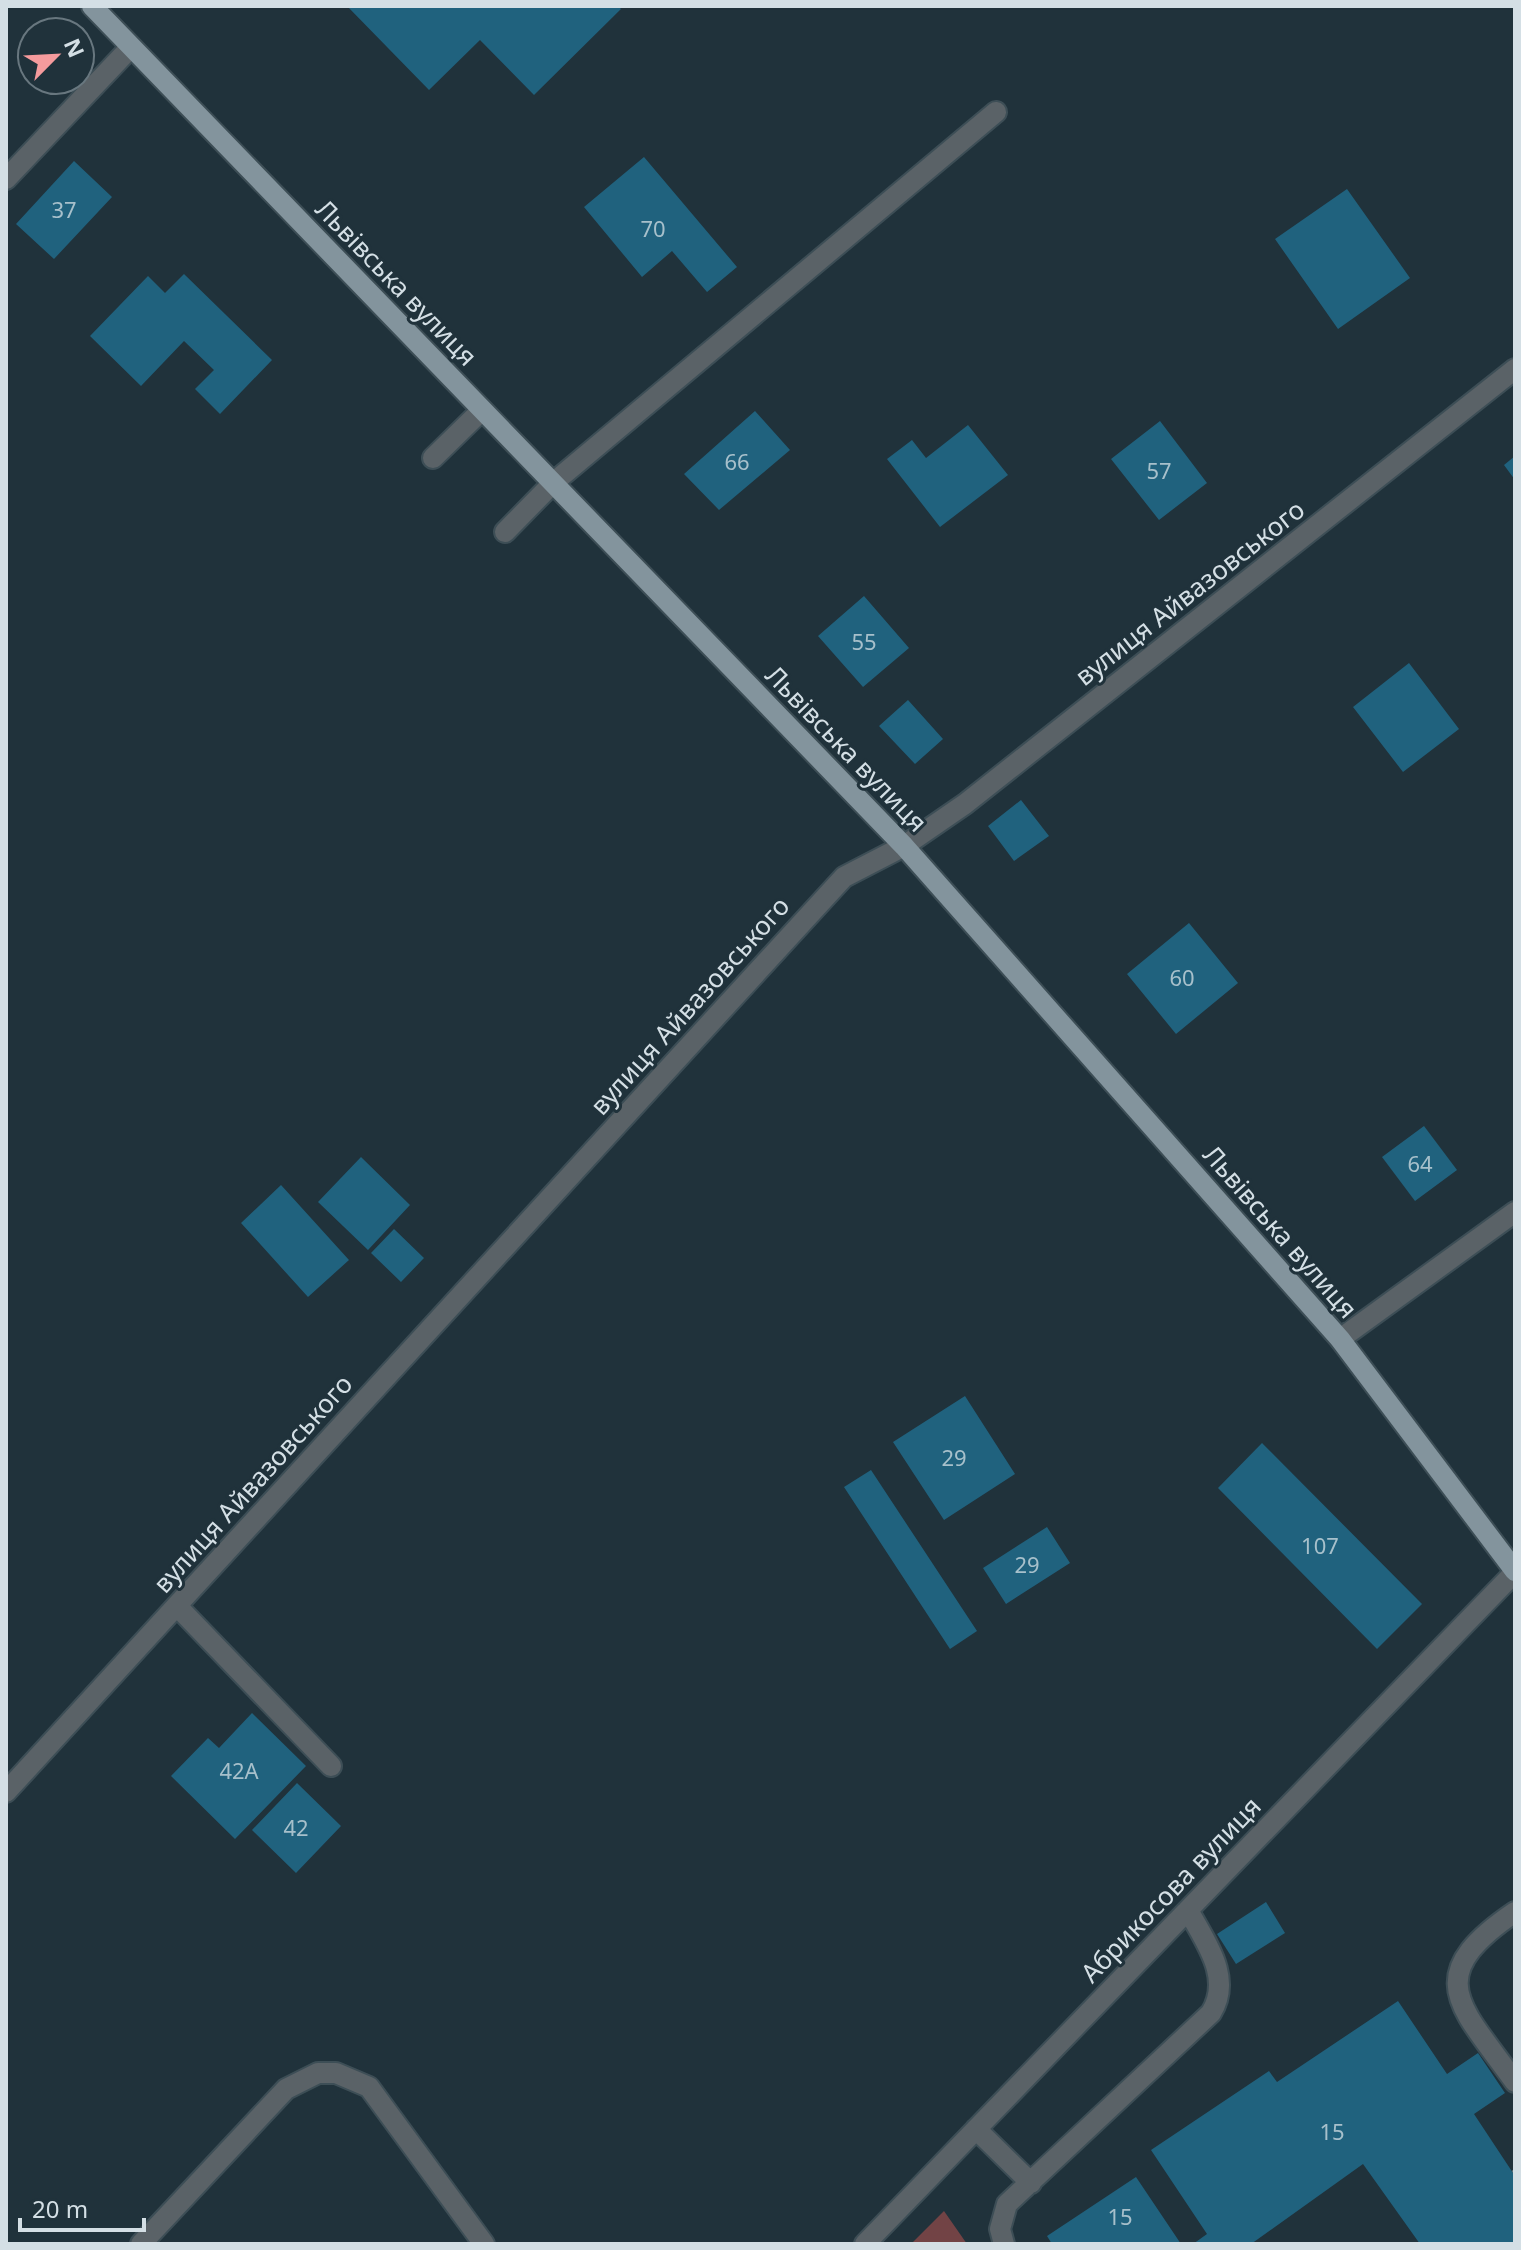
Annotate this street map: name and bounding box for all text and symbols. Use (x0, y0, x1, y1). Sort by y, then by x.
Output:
north arrow (16, 16, 96, 96)
text: N (58, 33, 93, 62)
street label: Львівська вулиця (308, 191, 486, 373)
house number: 37 (51, 194, 77, 224)
house number: 70 (640, 213, 666, 243)
house number: 66 (724, 446, 750, 476)
house number: 57 (1146, 455, 1172, 485)
street label: вулиця Айвазовського (1067, 491, 1312, 693)
house number: 55 (851, 626, 877, 656)
street label: Львівська вулиця (758, 657, 936, 839)
street label: вулиця Айвазовського (581, 888, 797, 1122)
house number: 60 (1169, 962, 1195, 992)
street label: Львівська вулиця (1195, 1137, 1366, 1326)
house number: 64 (1407, 1148, 1433, 1178)
street label: вулиця Айвазовського (144, 1366, 360, 1600)
house number: 29 (941, 1442, 967, 1472)
house number: 107 (1301, 1530, 1339, 1560)
house number: 29 (1014, 1549, 1040, 1579)
house number: 42А (219, 1755, 260, 1785)
street label: Абрикосова вулиця (1072, 1789, 1268, 1990)
house number: 42 (283, 1812, 309, 1842)
house number: 15 (1319, 2116, 1345, 2146)
scale bar (20, 2182, 144, 2232)
text: 20 m (32, 2192, 88, 2225)
house number: 15 (1107, 2201, 1133, 2231)

